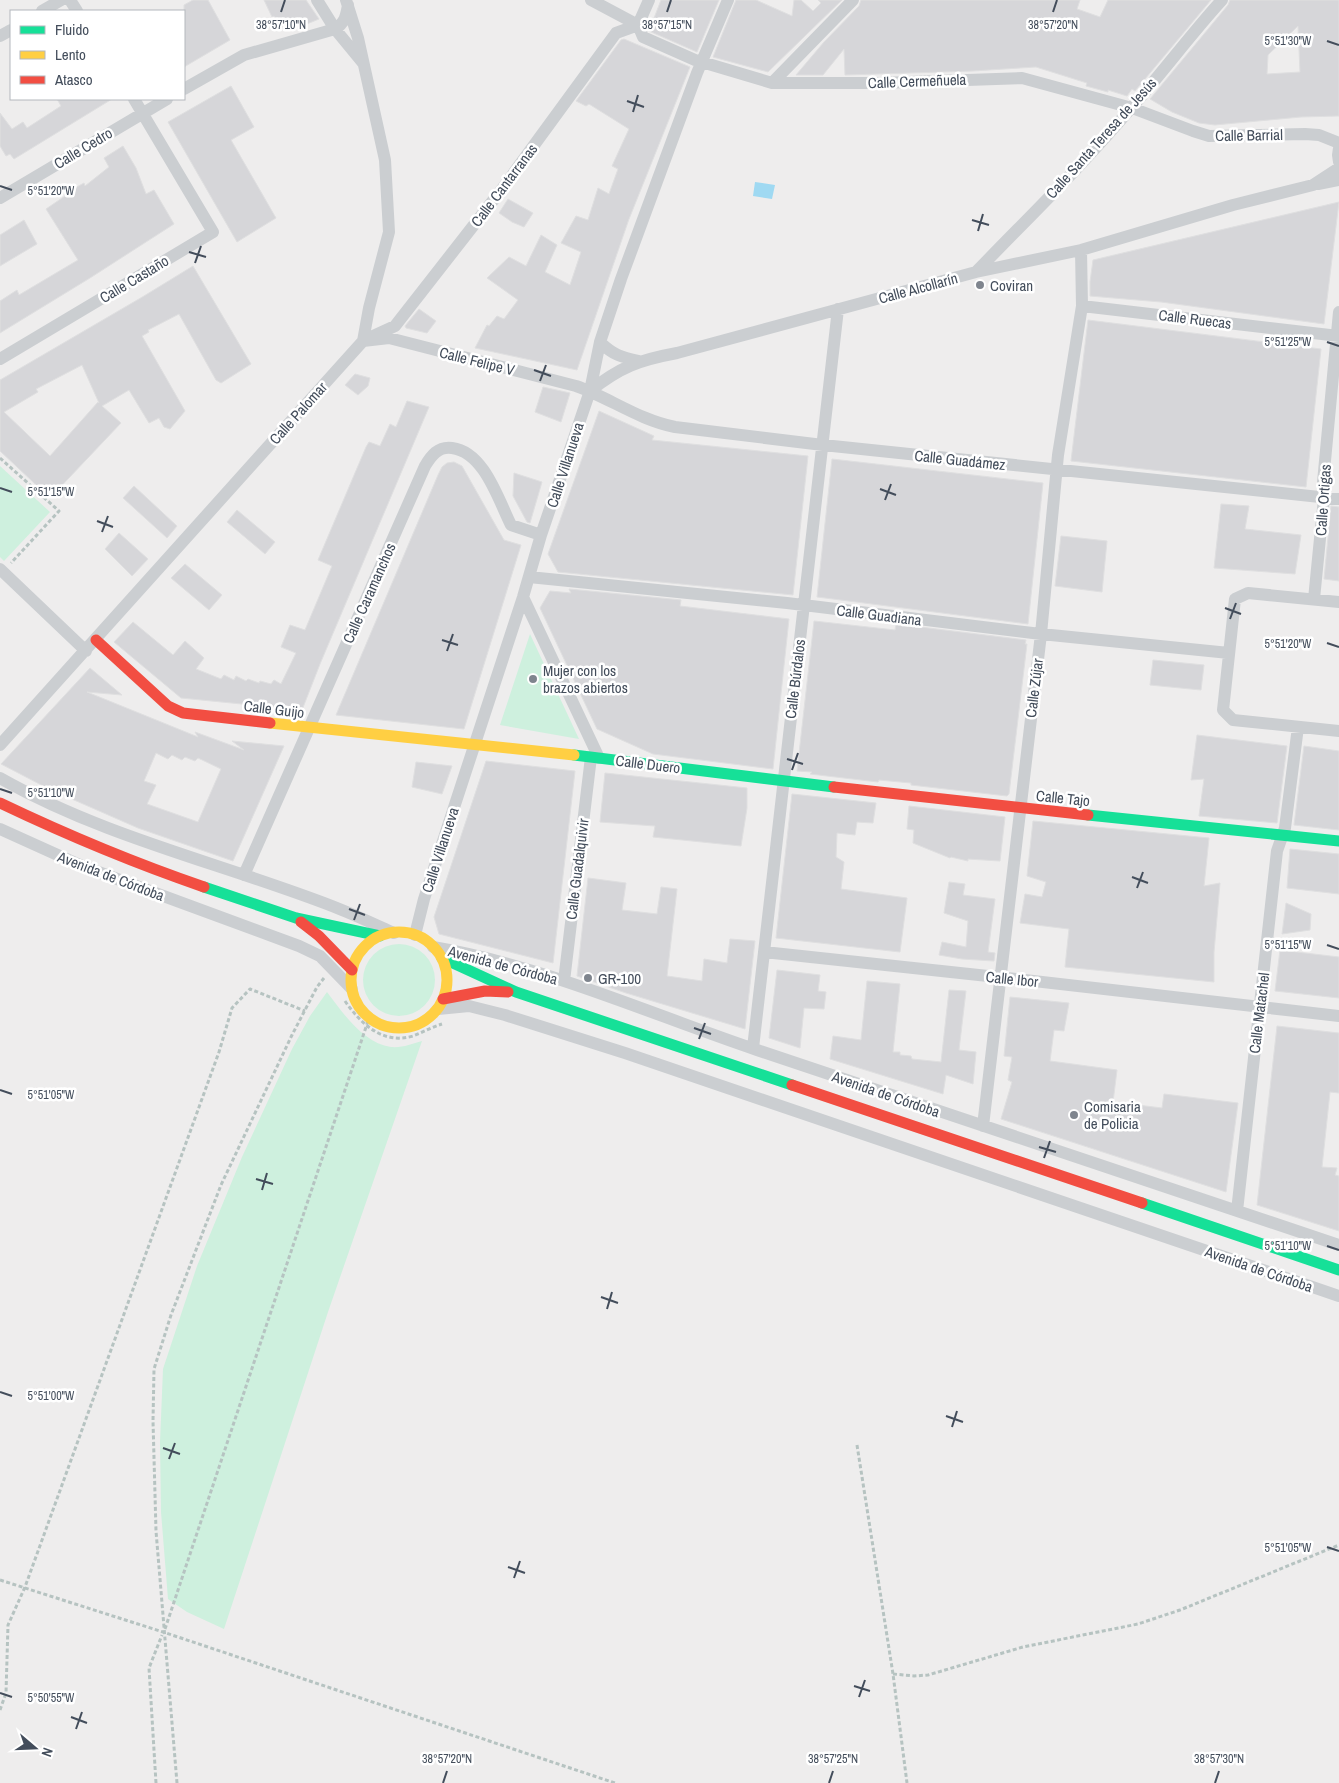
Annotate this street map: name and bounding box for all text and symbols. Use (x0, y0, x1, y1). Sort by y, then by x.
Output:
legend (10, 10, 185, 100)
text: 38°57'10"N (256, 17, 306, 33)
text: 38°57'15"N (642, 17, 692, 33)
text: 38°57'20"N (1028, 17, 1078, 33)
text: Fluido (55, 19, 89, 40)
text: 5°51'30"W (1265, 33, 1312, 49)
text: Lento (55, 44, 86, 65)
text: Atasco (54, 69, 93, 90)
street label: Calle Cermeñuela (867, 69, 967, 93)
street label: Calle Santa Teresa de Jesús (1041, 73, 1161, 203)
street label: Calle Cedro (50, 122, 116, 174)
street label: Calle Barrial (1215, 124, 1283, 146)
street label: Calle Cantarranas (466, 139, 542, 231)
text: 5°51'20"W (28, 183, 75, 199)
street label: Calle Castaño (95, 250, 173, 308)
street label: Calle Alcollarín (876, 267, 960, 309)
place label: Coviran (990, 275, 1033, 296)
marker: Coviran (974, 279, 986, 291)
street label: Calle Ruecas (1157, 304, 1233, 334)
text: 5°51'25"W (1265, 334, 1312, 350)
street label: Calle Felipe V (437, 342, 517, 381)
street label: Calle Palomar (264, 377, 332, 449)
street label: Calle Villanueva (541, 419, 589, 510)
street label: Calle Guadámez (913, 445, 1007, 475)
street label: Calle Ortigas (1310, 463, 1336, 537)
text: 5°51'15"W (28, 484, 75, 500)
street label: Calle Caramanchos (337, 539, 401, 647)
street label: Calle Guadiana (835, 599, 923, 631)
text: 5°51'20"W (1265, 636, 1312, 652)
street label: Calle Búrdalos (780, 638, 810, 720)
street label: Calle Zújar (1020, 657, 1048, 719)
place label: Mujer con los brazos abiertos (543, 660, 628, 698)
marker: Mujer con los brazos abiertos (527, 673, 539, 685)
street label: Calle Guijo (243, 695, 306, 723)
street label: Calle Duero (614, 750, 682, 778)
text: 5°51'10"W (28, 785, 75, 801)
street label: Calle Tajo (1035, 785, 1091, 811)
street label: Calle Villanueva (416, 804, 464, 895)
street label: Calle Guadalquivir (560, 817, 594, 921)
street label: Avenida de Córdoba (54, 846, 167, 906)
text: 5°51'15"W (1265, 937, 1312, 953)
street label: Avenida de Córdoba (445, 940, 560, 990)
street label: Calle Ibor (985, 966, 1039, 992)
place label: GR-100 (598, 968, 641, 989)
street label: Calle Matachel (1244, 971, 1274, 1055)
marker: GR-100 (582, 972, 594, 984)
street label: Avenida de Córdoba (828, 1065, 943, 1122)
text: 5°51'05"W (28, 1087, 75, 1103)
place label: Comisaria de Policia (1084, 1096, 1141, 1134)
marker: Comisaria de Policia (1068, 1109, 1080, 1121)
text: 5°51'10"W (1265, 1238, 1312, 1254)
street label: Avenida de Córdoba (1201, 1240, 1316, 1297)
text: 5°51'00"W (28, 1388, 75, 1404)
text: 5°51'05"W (1265, 1540, 1312, 1556)
text: 5°50'55"W (28, 1690, 75, 1706)
north arrow (10, 1723, 60, 1773)
text: N (37, 1745, 57, 1759)
text: 38°57'20"N (422, 1751, 472, 1767)
text: 38°57'25"N (808, 1751, 858, 1767)
text: 38°57'30"N (1194, 1751, 1244, 1767)

